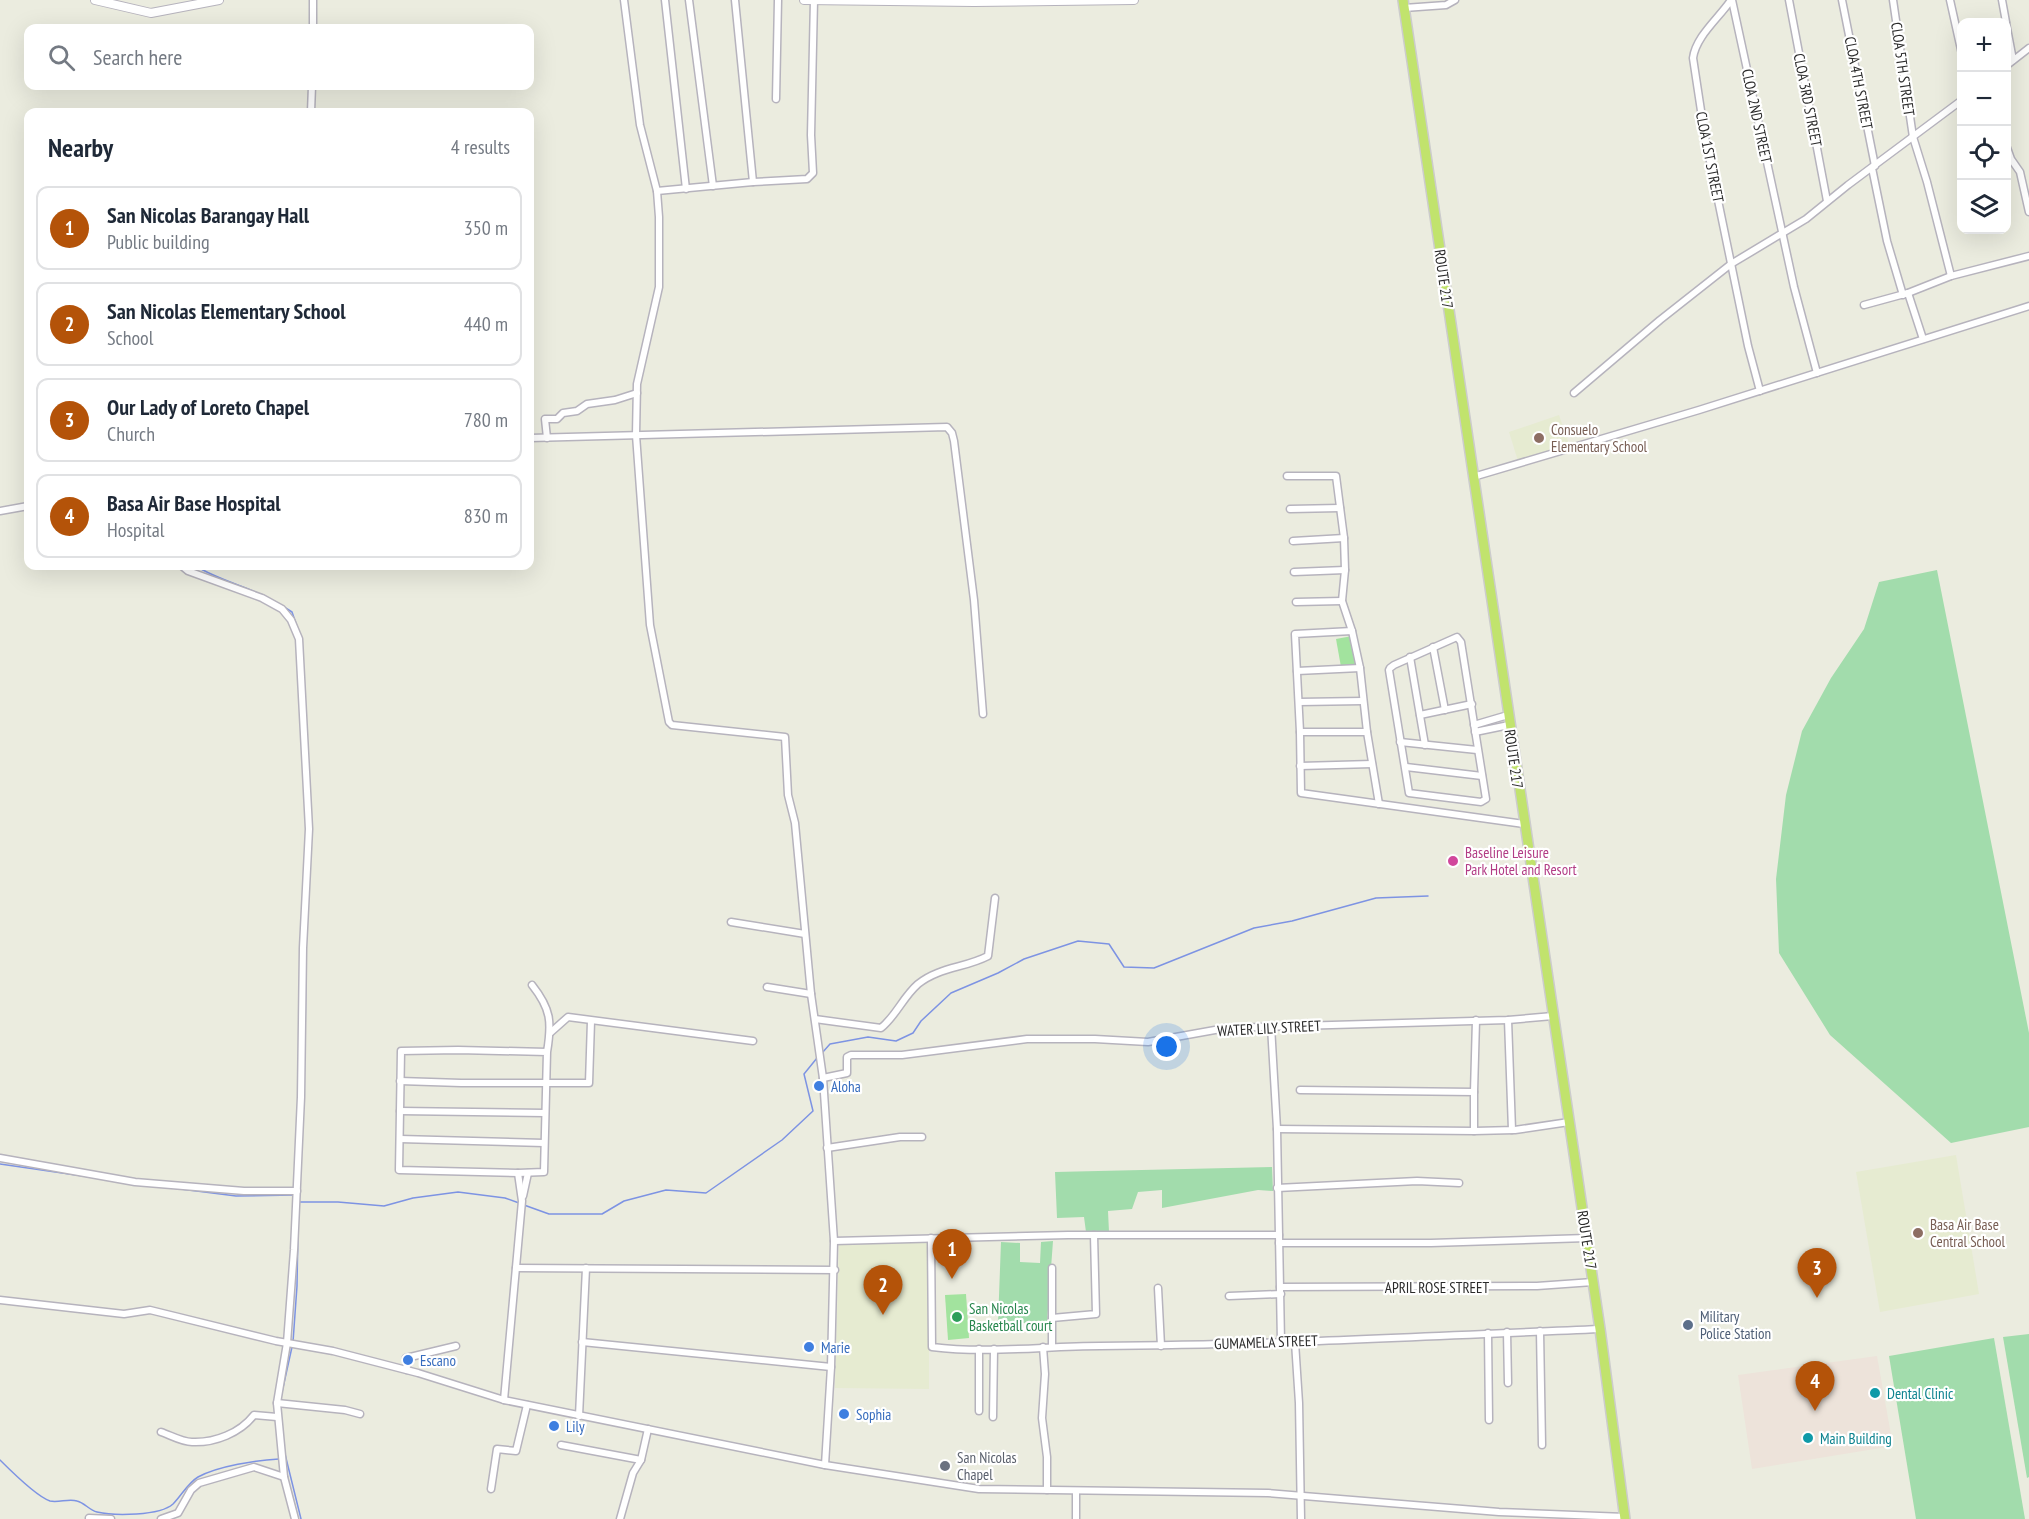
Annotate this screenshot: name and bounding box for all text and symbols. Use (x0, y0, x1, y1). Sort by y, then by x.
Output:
map controls (1957, 18, 2011, 234)
button: + (1957, 18, 2011, 72)
street label: CLOA 5TH STREET (1887, 21, 1919, 117)
search box (24, 24, 534, 90)
street label: CLOA 4TH STREET (1841, 35, 1877, 131)
icon: search (45, 41, 78, 74)
text: Search here (93, 43, 182, 71)
street label: CLOA 3RD STREET (1790, 52, 1826, 149)
street label: CLOA 2ND STREET (1738, 67, 1776, 165)
button: − (1957, 72, 2011, 126)
street label: CLOA 1ST STREET (1692, 110, 1728, 204)
button: locate (1957, 126, 2011, 180)
text: Nearby (48, 131, 113, 164)
text: 4 results (451, 134, 510, 160)
button: layers (1957, 180, 2011, 234)
text: San Nicolas Barangay Hall (107, 201, 309, 229)
text: 1 (65, 215, 74, 241)
text: 350 m (464, 215, 508, 241)
text: Public building (107, 229, 210, 255)
street label: ROUTE 217 (1430, 248, 1458, 310)
text: San Nicolas Elementary School (107, 297, 346, 325)
text: 2 (65, 311, 74, 337)
text: 440 m (464, 311, 508, 337)
text: School (107, 325, 153, 351)
text: Our Lady of Loreto Chapel (107, 393, 309, 421)
text: 3 (65, 407, 74, 433)
text: 780 m (464, 407, 508, 433)
place label: Consuelo Elementary School (1551, 420, 1648, 456)
text: Church (107, 421, 155, 447)
marker: Consuelo Elementary School (1532, 431, 1546, 445)
text: Basa Air Base Hospital (107, 489, 281, 517)
text: 4 (65, 503, 74, 529)
text: 830 m (464, 503, 508, 529)
text: Hospital (107, 517, 164, 543)
street label: ROUTE 217 (1500, 728, 1528, 790)
place label: Baseline Leisure Park Hotel and Resort (1465, 843, 1577, 879)
marker: Baseline Leisure Park Hotel and Resort (1446, 854, 1460, 868)
street label: WATER LILY STREET (1217, 1016, 1322, 1040)
your location (1152, 1032, 1181, 1061)
place label: Aloha (831, 1077, 861, 1096)
marker: Aloha (812, 1079, 826, 1093)
street label: ROUTE 217 (1573, 1209, 1601, 1271)
place label: Basa Air Base Central School (1930, 1215, 2005, 1251)
marker: Basa Air Base Central School (1911, 1226, 1925, 1240)
pin: 1 (932, 1230, 972, 1279)
pin: 3 (1798, 1248, 1836, 1298)
pin: 2 (864, 1266, 902, 1315)
street label: APRIL ROSE STREET (1385, 1278, 1489, 1297)
place label: San Nicolas Basketball court (969, 1299, 1052, 1335)
place label: Military Police Station (1700, 1307, 1771, 1343)
marker: San Nicolas Basketball court (950, 1310, 964, 1324)
marker: Military Police Station (1681, 1318, 1695, 1332)
street label: GUMAMELA STREET (1214, 1331, 1319, 1353)
place label: Marie (821, 1338, 850, 1357)
marker: Marie (802, 1340, 816, 1354)
place label: Escano (420, 1351, 456, 1370)
marker: Escano (401, 1353, 415, 1367)
pin: 4 (1796, 1362, 1834, 1411)
place label: Dental Clinic (1887, 1384, 1954, 1403)
marker: Dental Clinic (1868, 1386, 1882, 1400)
place label: Sophia (856, 1405, 891, 1424)
marker: Sophia (837, 1407, 851, 1421)
place label: Lily (566, 1417, 585, 1436)
marker: Lily (547, 1419, 561, 1433)
place label: Main Building (1820, 1429, 1892, 1448)
marker: Main Building (1801, 1431, 1815, 1445)
place label: San Nicolas Chapel (957, 1448, 1017, 1484)
marker: San Nicolas Chapel (938, 1459, 952, 1473)

